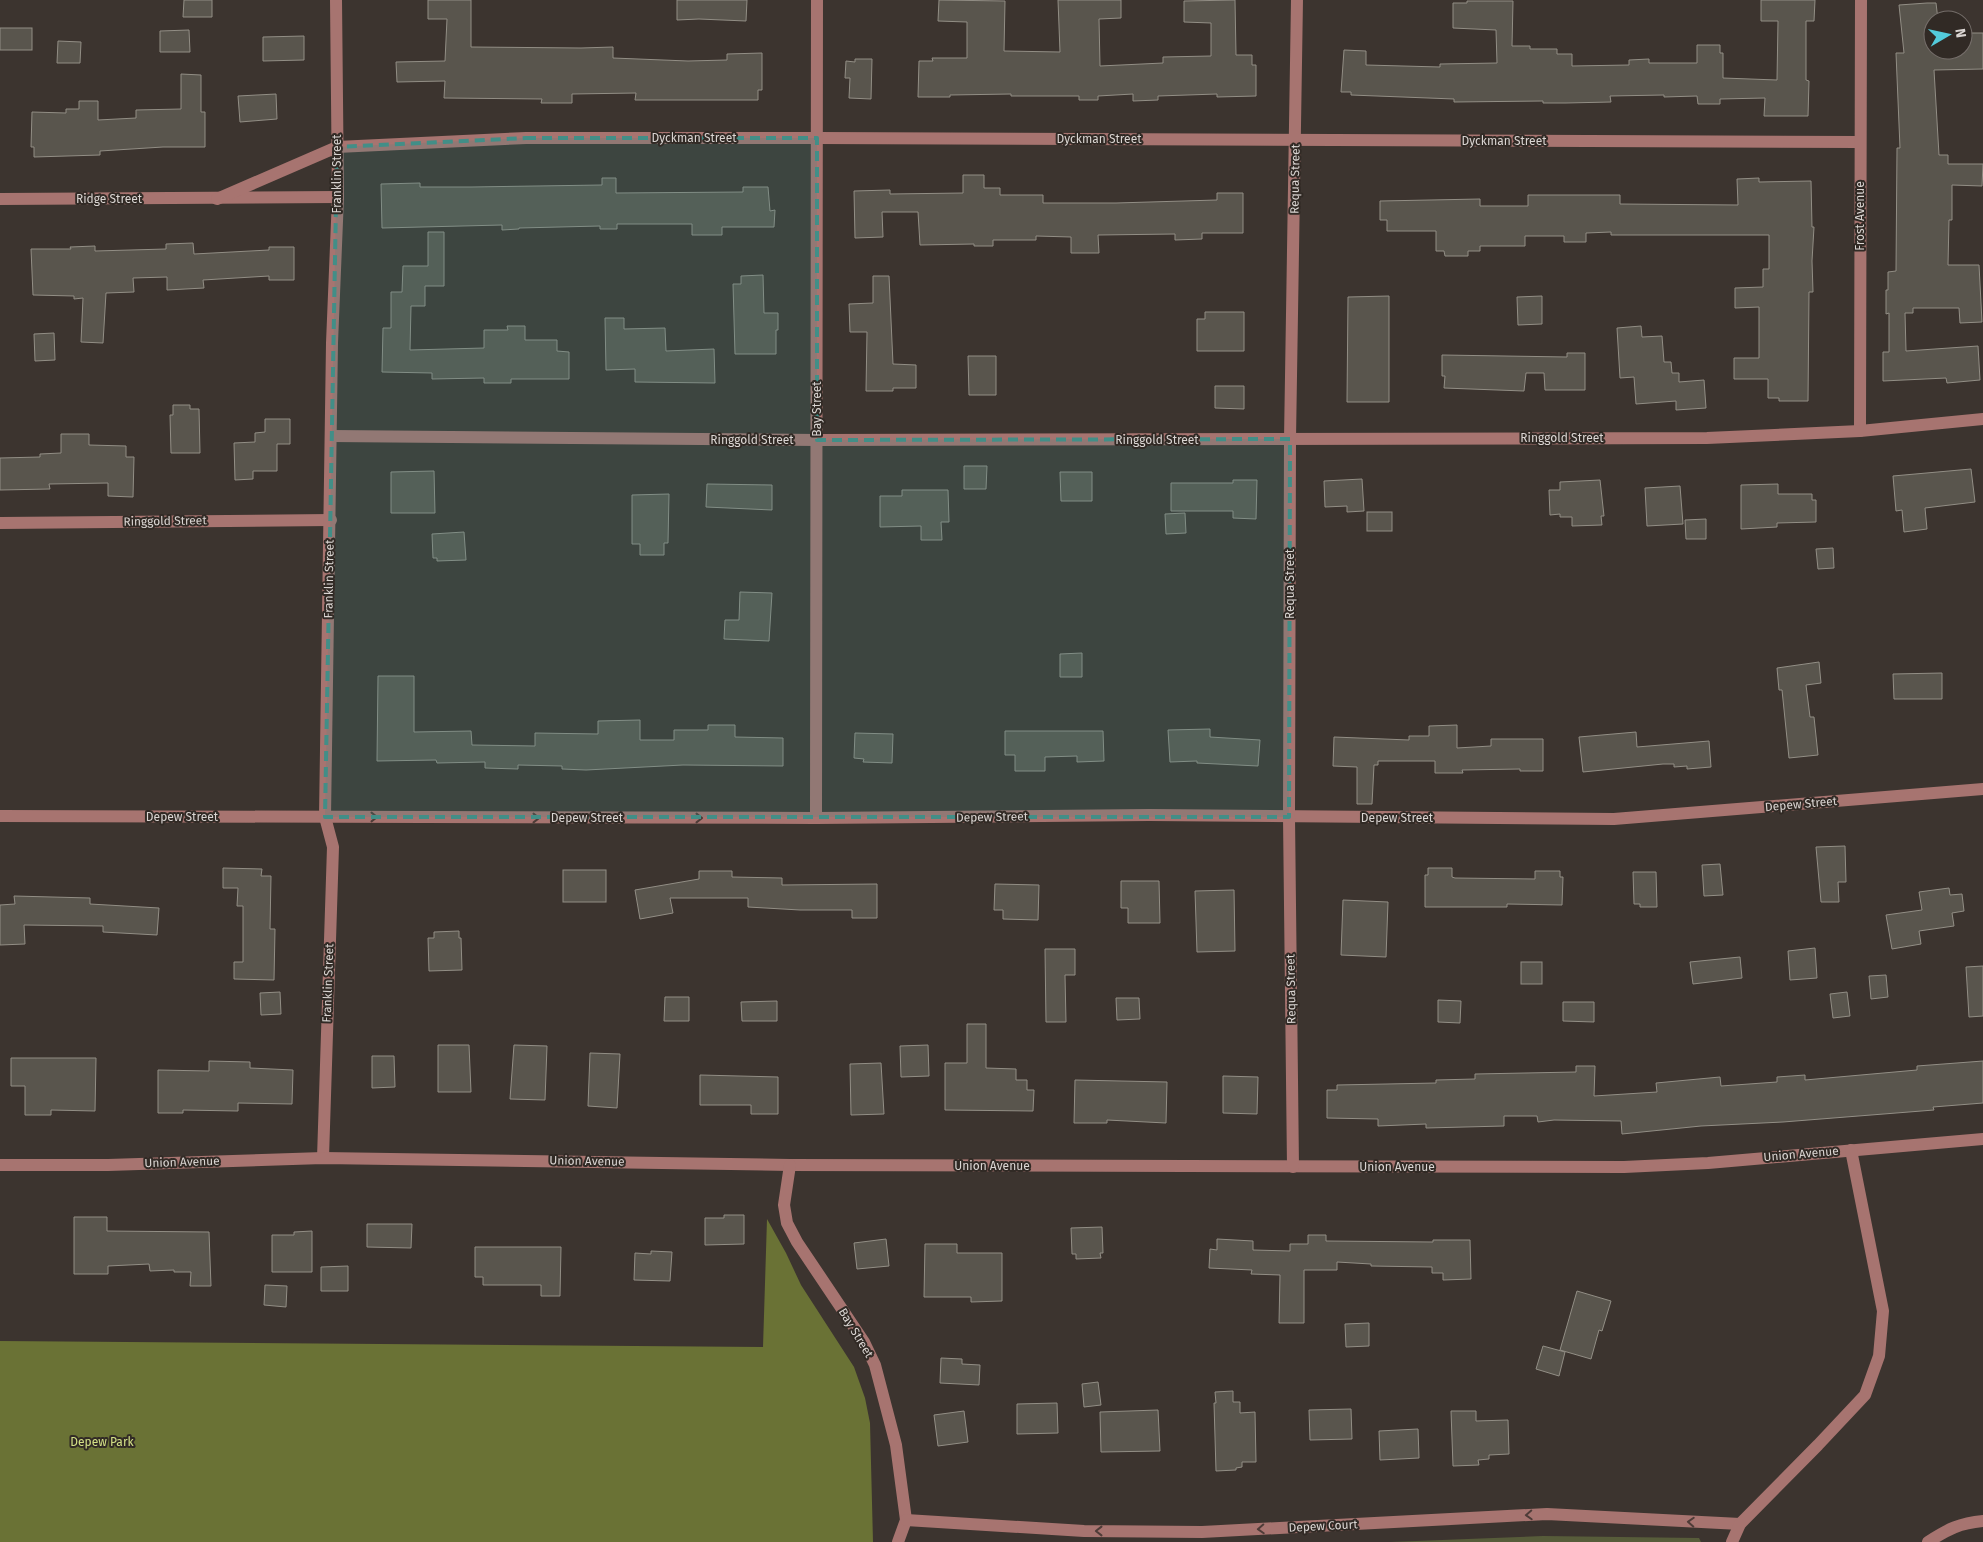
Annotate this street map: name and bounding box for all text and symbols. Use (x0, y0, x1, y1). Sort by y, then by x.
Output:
north arrow (1923, 10, 1973, 60)
text: N (1951, 27, 1969, 39)
street label: Dyckman Street (651, 131, 737, 145)
street label: Dyckman Street (1056, 132, 1142, 146)
street label: Franklin Street (330, 134, 344, 214)
street label: Dyckman Street (1461, 134, 1547, 148)
street label: Requa Street (1287, 143, 1303, 214)
street label: Frost Avenue (1853, 181, 1867, 251)
street label: Ridge Street (76, 192, 143, 206)
street label: Bay Street (810, 381, 824, 437)
street label: Ringgold Street (1520, 431, 1604, 445)
street label: Ringgold Street (710, 433, 794, 447)
street label: Ringgold Street (1115, 433, 1199, 447)
street label: Ringgold Street (123, 513, 207, 529)
street label: Franklin Street (321, 539, 337, 619)
street label: Requa Street (1283, 548, 1297, 619)
street label: Depew Street (1764, 794, 1838, 814)
street label: Depew Street (956, 809, 1029, 825)
street label: Depew Street (146, 810, 219, 824)
street label: Depew Street (551, 811, 624, 825)
street label: Depew Street (1361, 811, 1434, 825)
one-way arrow (370, 812, 378, 822)
one-way arrow (532, 813, 540, 823)
one-way arrow (695, 813, 703, 823)
street label: Franklin Street (320, 943, 336, 1023)
street label: Requa Street (1283, 953, 1299, 1024)
street label: Union Avenue (1763, 1144, 1839, 1164)
street label: Union Avenue (549, 1153, 625, 1169)
street label: Union Avenue (144, 1154, 220, 1170)
street label: Union Avenue (954, 1159, 1030, 1173)
street label: Union Avenue (1359, 1160, 1435, 1174)
street label: Bay Street (836, 1306, 877, 1361)
park label: Depew Park (70, 1435, 135, 1449)
one-way arrow (1524, 1510, 1532, 1521)
one-way arrow (1687, 1516, 1695, 1527)
street label: Depew Court (1288, 1517, 1359, 1535)
one-way arrow (1257, 1524, 1265, 1534)
one-way arrow (1095, 1526, 1102, 1536)

